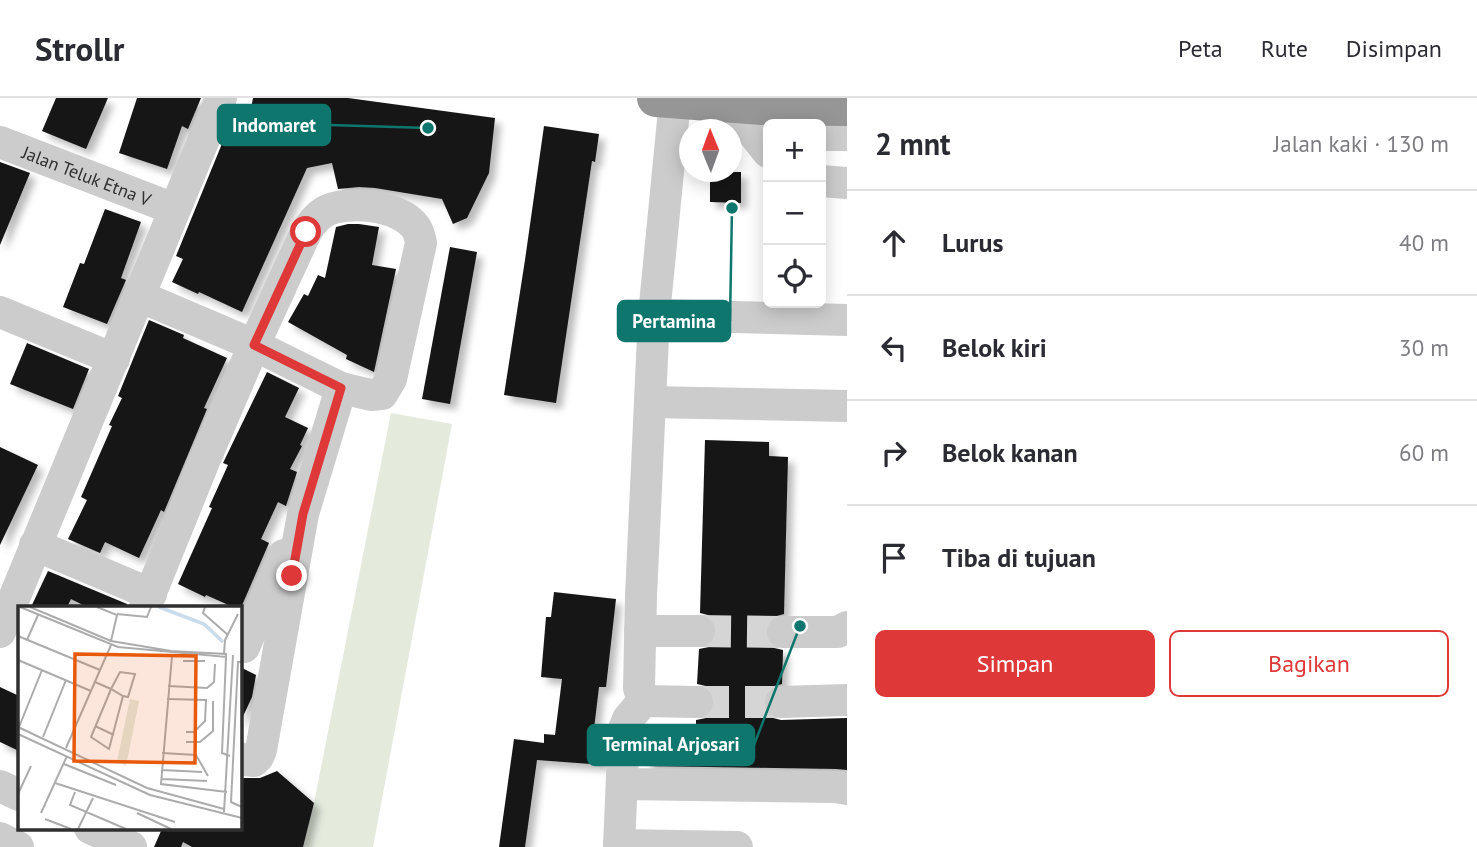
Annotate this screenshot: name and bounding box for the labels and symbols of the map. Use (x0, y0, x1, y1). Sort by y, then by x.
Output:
callout: Indomaret (218, 105, 330, 145)
text: Indomaret (232, 113, 316, 137)
north arrow (679, 119, 742, 182)
street label: Jalan Teluk Etna V (18, 140, 155, 211)
route start (290, 216, 321, 247)
callout: Pertamina (618, 301, 730, 341)
text: Pertamina (632, 309, 716, 333)
route end (276, 560, 307, 591)
inset map (18, 606, 242, 830)
callout: Terminal Arjosari (588, 725, 754, 765)
text: Terminal Arjosari (602, 732, 740, 756)

